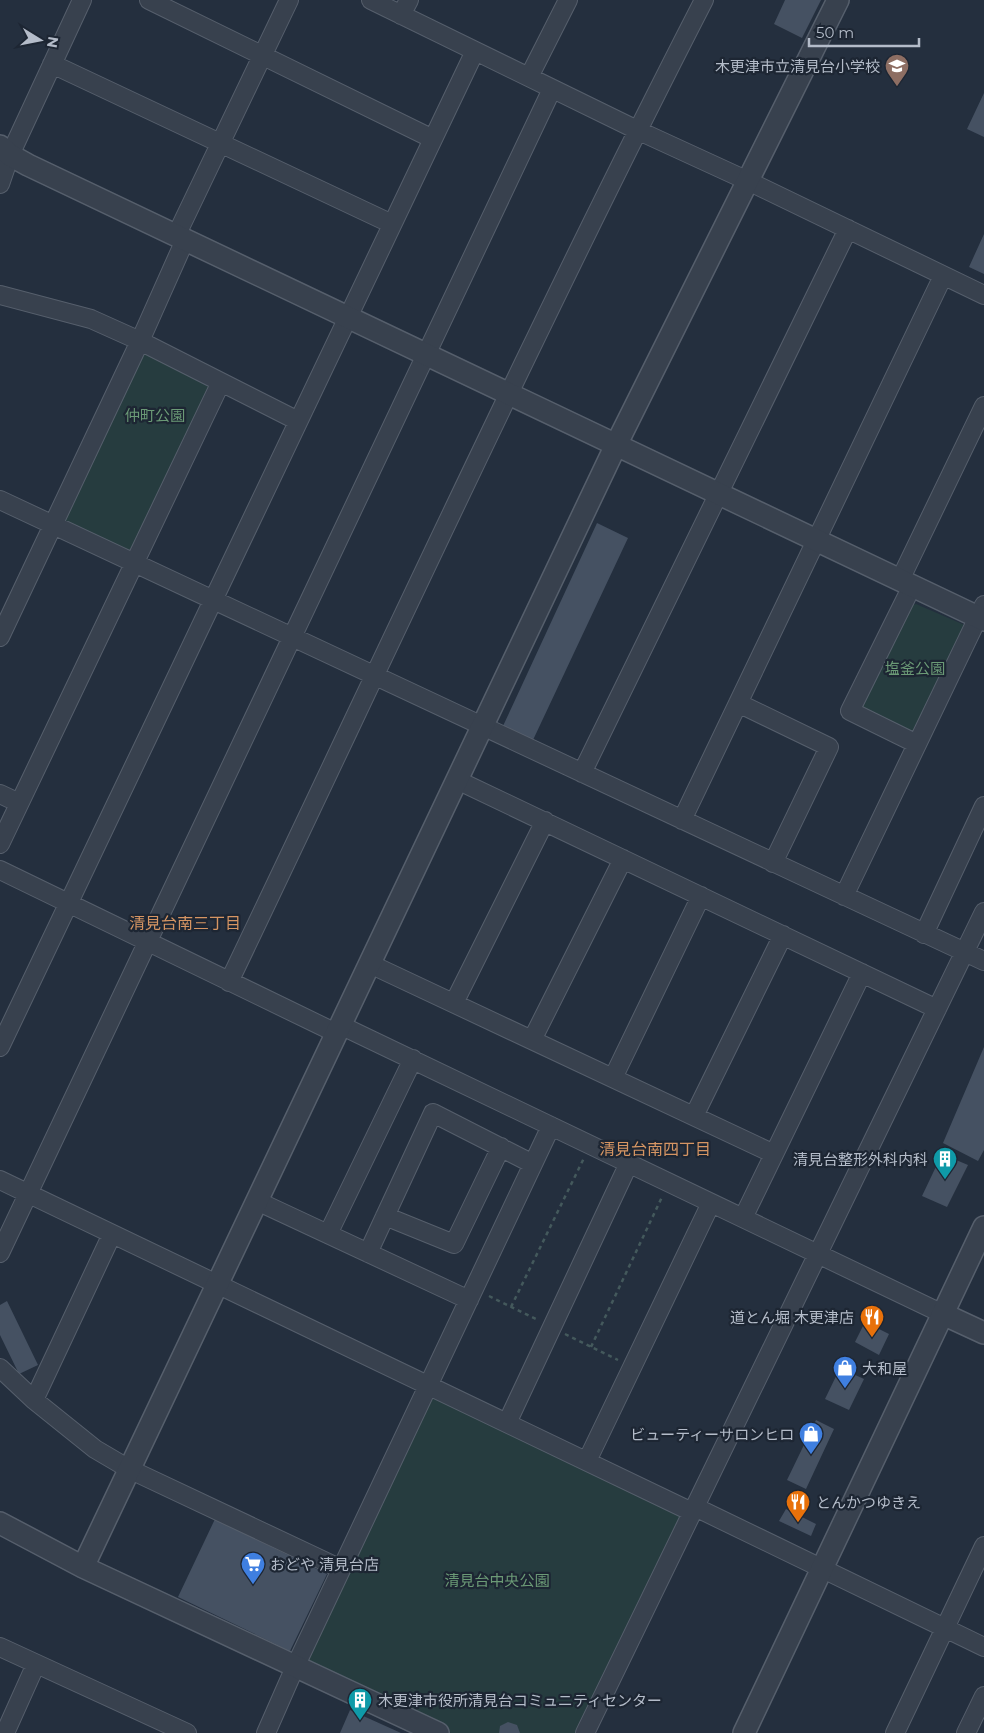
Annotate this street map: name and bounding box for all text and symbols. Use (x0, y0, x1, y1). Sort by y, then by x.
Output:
north arrow (15, 15, 65, 65)
scale bar (809, 15, 919, 47)
text: 50 m (816, 23, 854, 42)
text: N (43, 35, 63, 49)
school or university icon: 木更津市立清見台小学校 (884, 53, 910, 87)
place label: 木更津市立清見台小学校 (715, 57, 880, 76)
park label: 仲町公園 (125, 406, 185, 425)
park label: 塩釜公園 (885, 659, 945, 678)
district label: 清見台南三丁目 (129, 914, 241, 933)
district label: 清見台南四丁目 (599, 1140, 711, 1159)
building icon: 清見台整形外科内科 (932, 1146, 958, 1180)
place label: 清見台整形外科内科 (793, 1150, 928, 1169)
restaurant icon: 道とん堀 木更津店 (859, 1304, 885, 1338)
place label: 道とん堀 木更津店 (730, 1308, 854, 1327)
shop icon: 大和屋 (832, 1355, 858, 1389)
place label: 大和屋 (862, 1359, 907, 1378)
shop icon: ビューティーサロンヒロ (798, 1421, 824, 1455)
place label: ビューティーサロンヒロ (630, 1425, 794, 1444)
restaurant icon: とんかつゆきえ (785, 1489, 811, 1523)
place label: とんかつゆきえ (816, 1493, 921, 1512)
supermarket icon: おどや 清見台店 (240, 1551, 266, 1585)
place label: おどや 清見台店 (270, 1555, 379, 1574)
park label: 清見台中央公園 (444, 1571, 550, 1590)
building icon: 木更津市役所清見台コミュニティセンター (347, 1687, 373, 1721)
place label: 木更津市役所清見台コミュニティセンター (378, 1691, 662, 1710)

